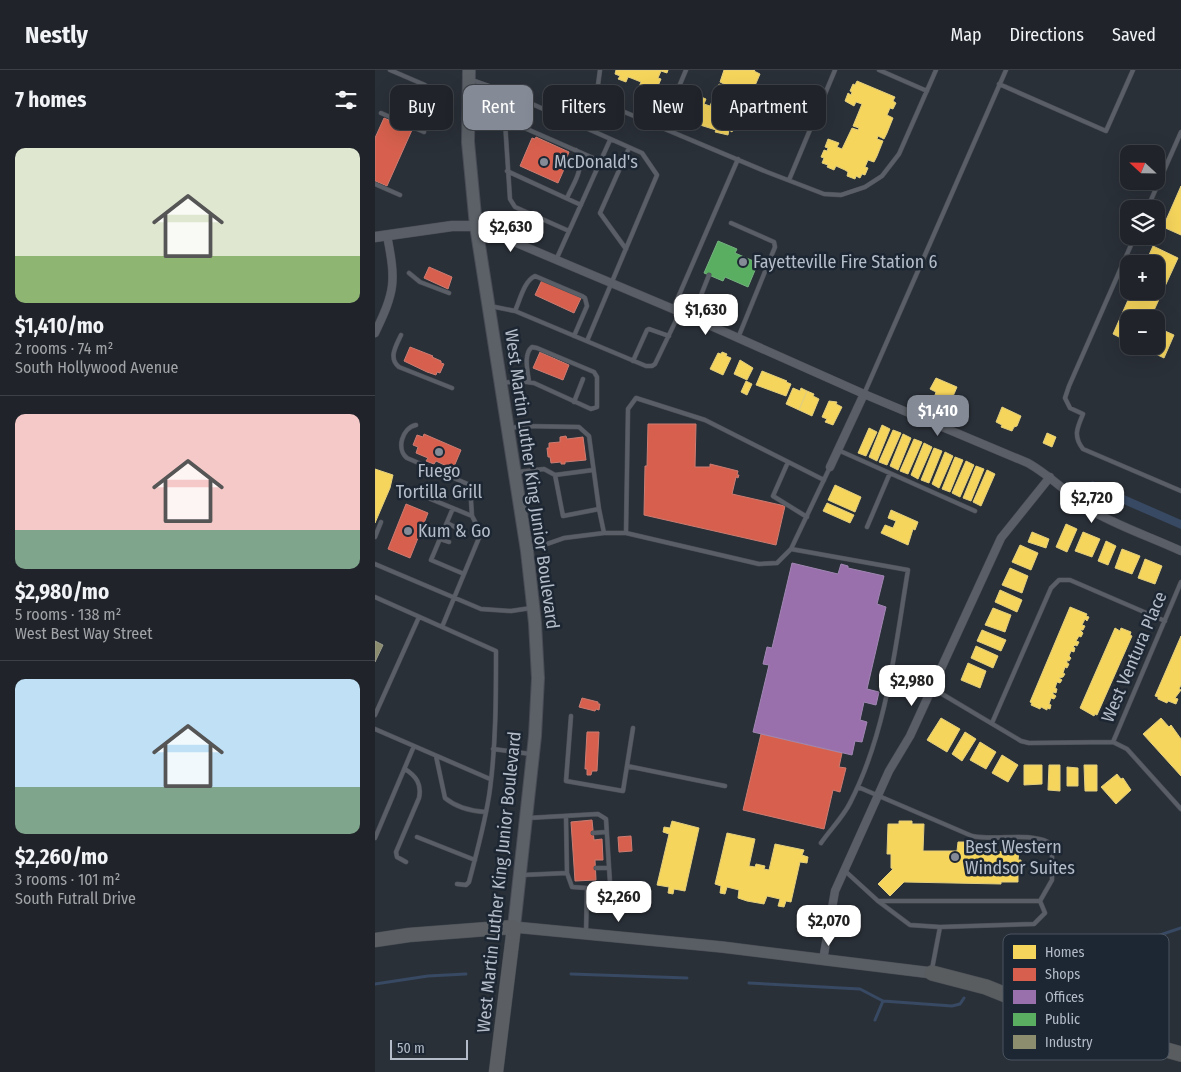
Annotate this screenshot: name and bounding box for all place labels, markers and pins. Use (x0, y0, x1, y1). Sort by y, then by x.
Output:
place label: McDonald's (554, 151, 638, 173)
marker: McDonald's (538, 156, 550, 168)
pin: $2,630 (470, 210, 552, 253)
place label: Fayetteville Fire Station 6 (753, 251, 937, 273)
marker: Fayetteville Fire Station 6 (737, 256, 749, 268)
pin: $1,630 (665, 294, 747, 336)
pin: $1,410 (897, 394, 979, 437)
marker: Fuego Tortilla Grill (433, 446, 445, 458)
place label: Fuego Tortilla Grill (396, 460, 483, 503)
pin: $2,720 (1051, 482, 1133, 524)
place label: Kum & Go (418, 520, 491, 542)
marker: Kum & Go (402, 525, 414, 537)
pin: $2,980 (871, 664, 953, 707)
place label: Best Western Windsor Suites (965, 836, 1075, 879)
marker: Best Western Windsor Suites (949, 851, 961, 863)
pin: $2,260 (578, 880, 660, 923)
pin: $2,070 (788, 904, 870, 947)

